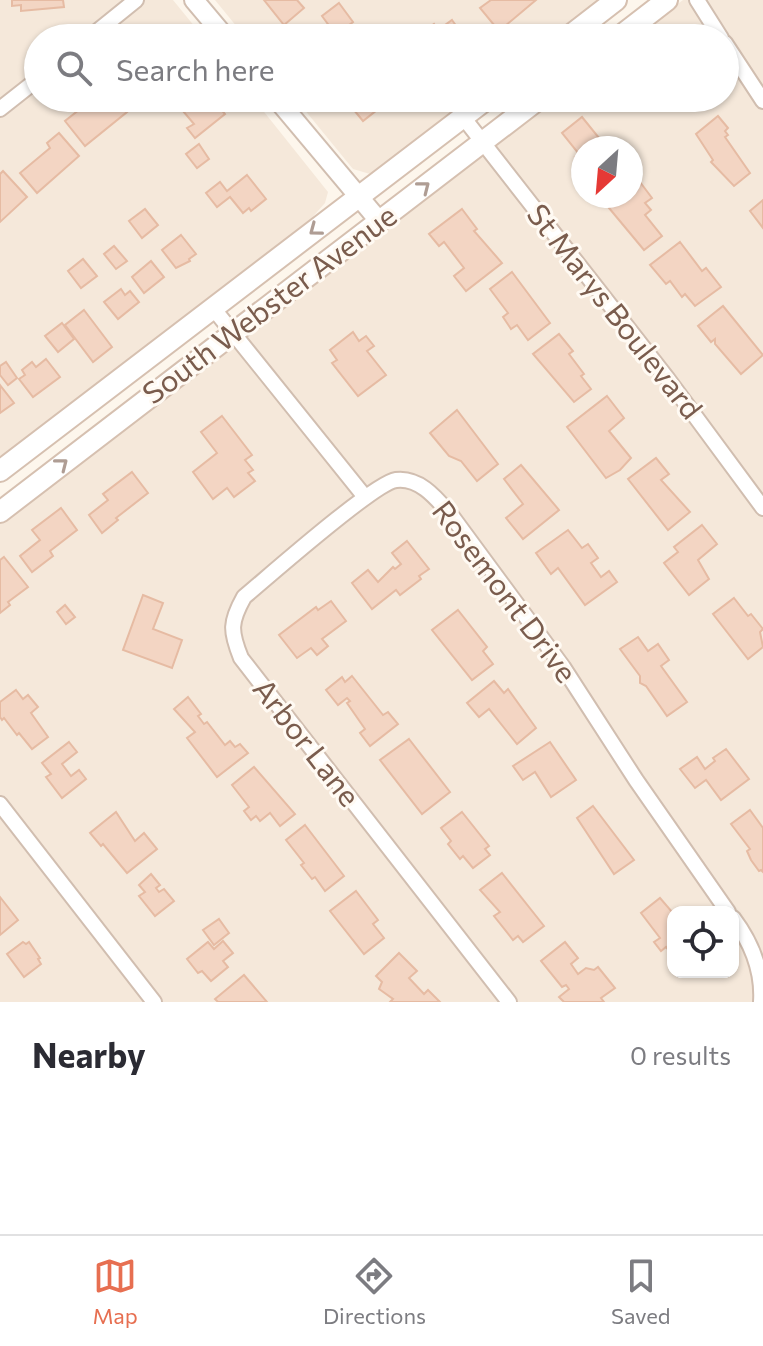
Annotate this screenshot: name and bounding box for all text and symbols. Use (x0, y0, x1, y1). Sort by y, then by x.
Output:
search box (24, 24, 739, 112)
icon: search (52, 46, 96, 90)
text: Search here (116, 50, 275, 87)
north arrow (571, 136, 643, 208)
one-way arrow (415, 183, 430, 197)
street label: South Webster Avenue (134, 195, 403, 411)
street label: St Marys Boulevard (520, 195, 711, 425)
one-way arrow (309, 221, 324, 235)
one-way arrow (53, 460, 68, 474)
street label: Rosemont Drive (426, 492, 586, 689)
street label: Arbor Lane (247, 670, 369, 813)
map controls (667, 906, 739, 978)
button: locate (667, 906, 739, 978)
text: Nearby (32, 1033, 146, 1075)
text: 0 results (630, 1039, 731, 1070)
tab: Map (93, 1254, 138, 1329)
tab: Directions (323, 1254, 426, 1329)
tab: Saved (611, 1254, 670, 1329)

